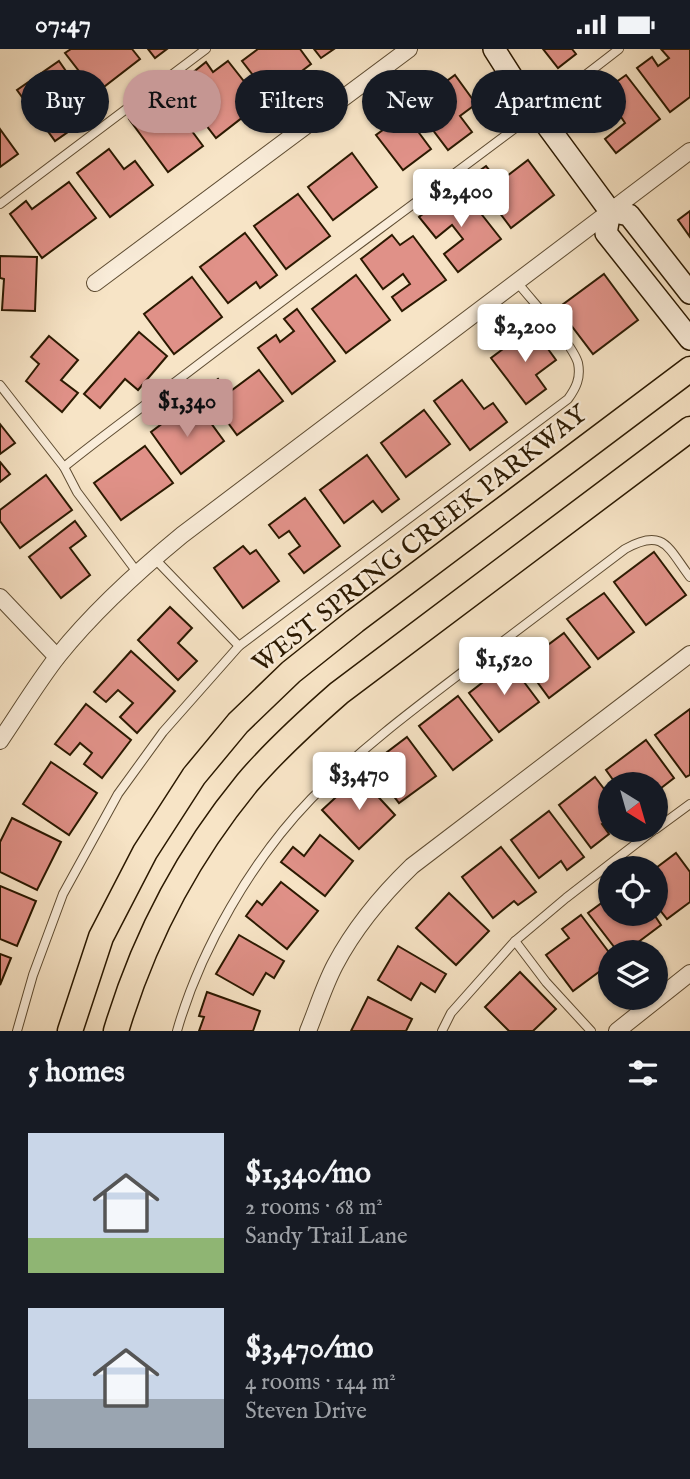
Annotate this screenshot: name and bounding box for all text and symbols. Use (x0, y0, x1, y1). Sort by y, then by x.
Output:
text: 07:47 (35, 8, 91, 41)
chip: Buy (21, 70, 109, 133)
chip: Rent (123, 70, 221, 133)
chip: Filters (235, 70, 348, 133)
chip: New (362, 70, 457, 133)
chip: Apartment (471, 70, 626, 133)
pin: $2,400 (404, 169, 518, 229)
text: $2,400 (429, 177, 493, 206)
pin: $2,200 (468, 305, 582, 364)
text: $2,200 (493, 312, 557, 341)
pin: $1,340 (130, 379, 244, 439)
text: $1,340 (158, 387, 216, 416)
street label: WEST SPRING CREEK PARKWAY (246, 397, 595, 680)
pin: $1,520 (447, 637, 561, 697)
text: $1,520 (475, 645, 533, 674)
pin: $3,470 (302, 753, 416, 812)
text: $3,470 (329, 760, 389, 789)
north arrow (598, 772, 668, 842)
map controls (598, 772, 668, 1010)
button: locate (598, 856, 668, 926)
button: layers (598, 940, 668, 1010)
text: 5 homes (28, 1054, 125, 1092)
icon: filters (624, 1054, 662, 1092)
text: $1,340/mo (245, 1155, 371, 1193)
icon: home (84, 1161, 168, 1245)
text: 2 rooms · 68 m² (245, 1193, 383, 1222)
text: Sandy Trail Lane (245, 1222, 407, 1251)
text: $3,470/mo (245, 1330, 374, 1368)
icon: home (84, 1336, 168, 1420)
text: 4 rooms · 144 m² (245, 1368, 396, 1397)
text: Steven Drive (245, 1397, 367, 1426)

